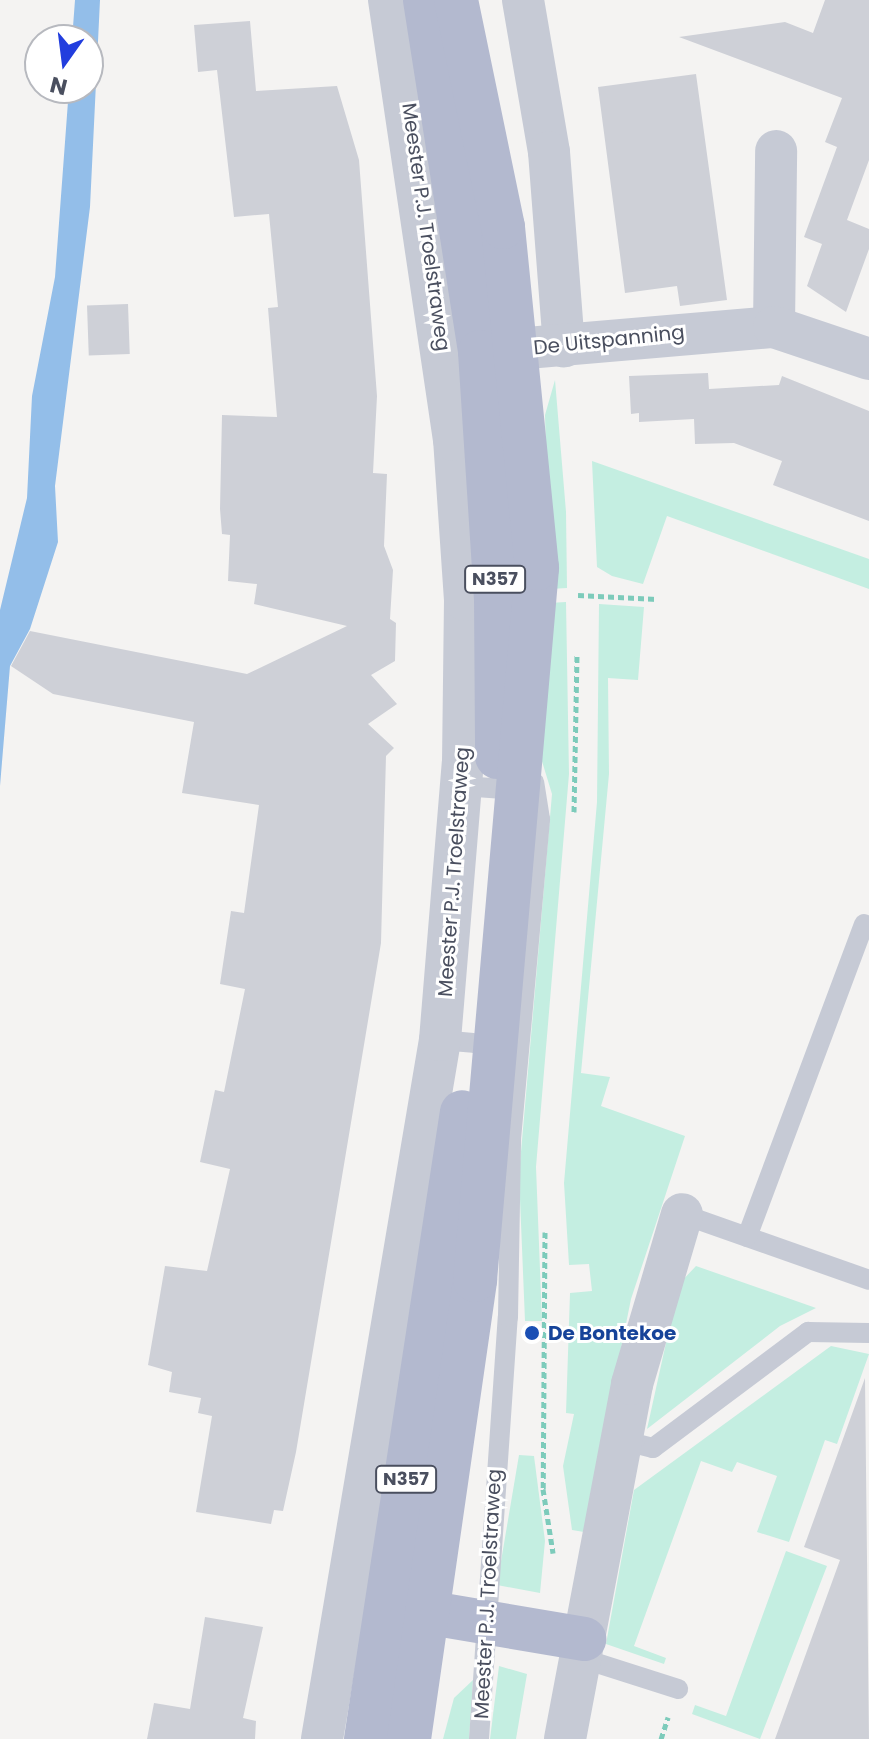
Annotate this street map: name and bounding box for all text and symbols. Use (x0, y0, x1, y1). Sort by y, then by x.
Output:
north arrow (24, 24, 104, 104)
text: N (47, 69, 70, 103)
street label: Meester P.J. Troelstraweg (397, 101, 455, 353)
street label: De Uitspanning (532, 320, 686, 360)
road number: N357 (463, 565, 527, 593)
street label: Meester P.J. Troelstraweg (433, 746, 475, 998)
place label: De Bontekoe (548, 1321, 676, 1345)
marker: De Bontekoe (523, 1324, 541, 1342)
road number: N357 (374, 1465, 438, 1493)
street label: Meester P.J. Troelstraweg (469, 1468, 507, 1720)

